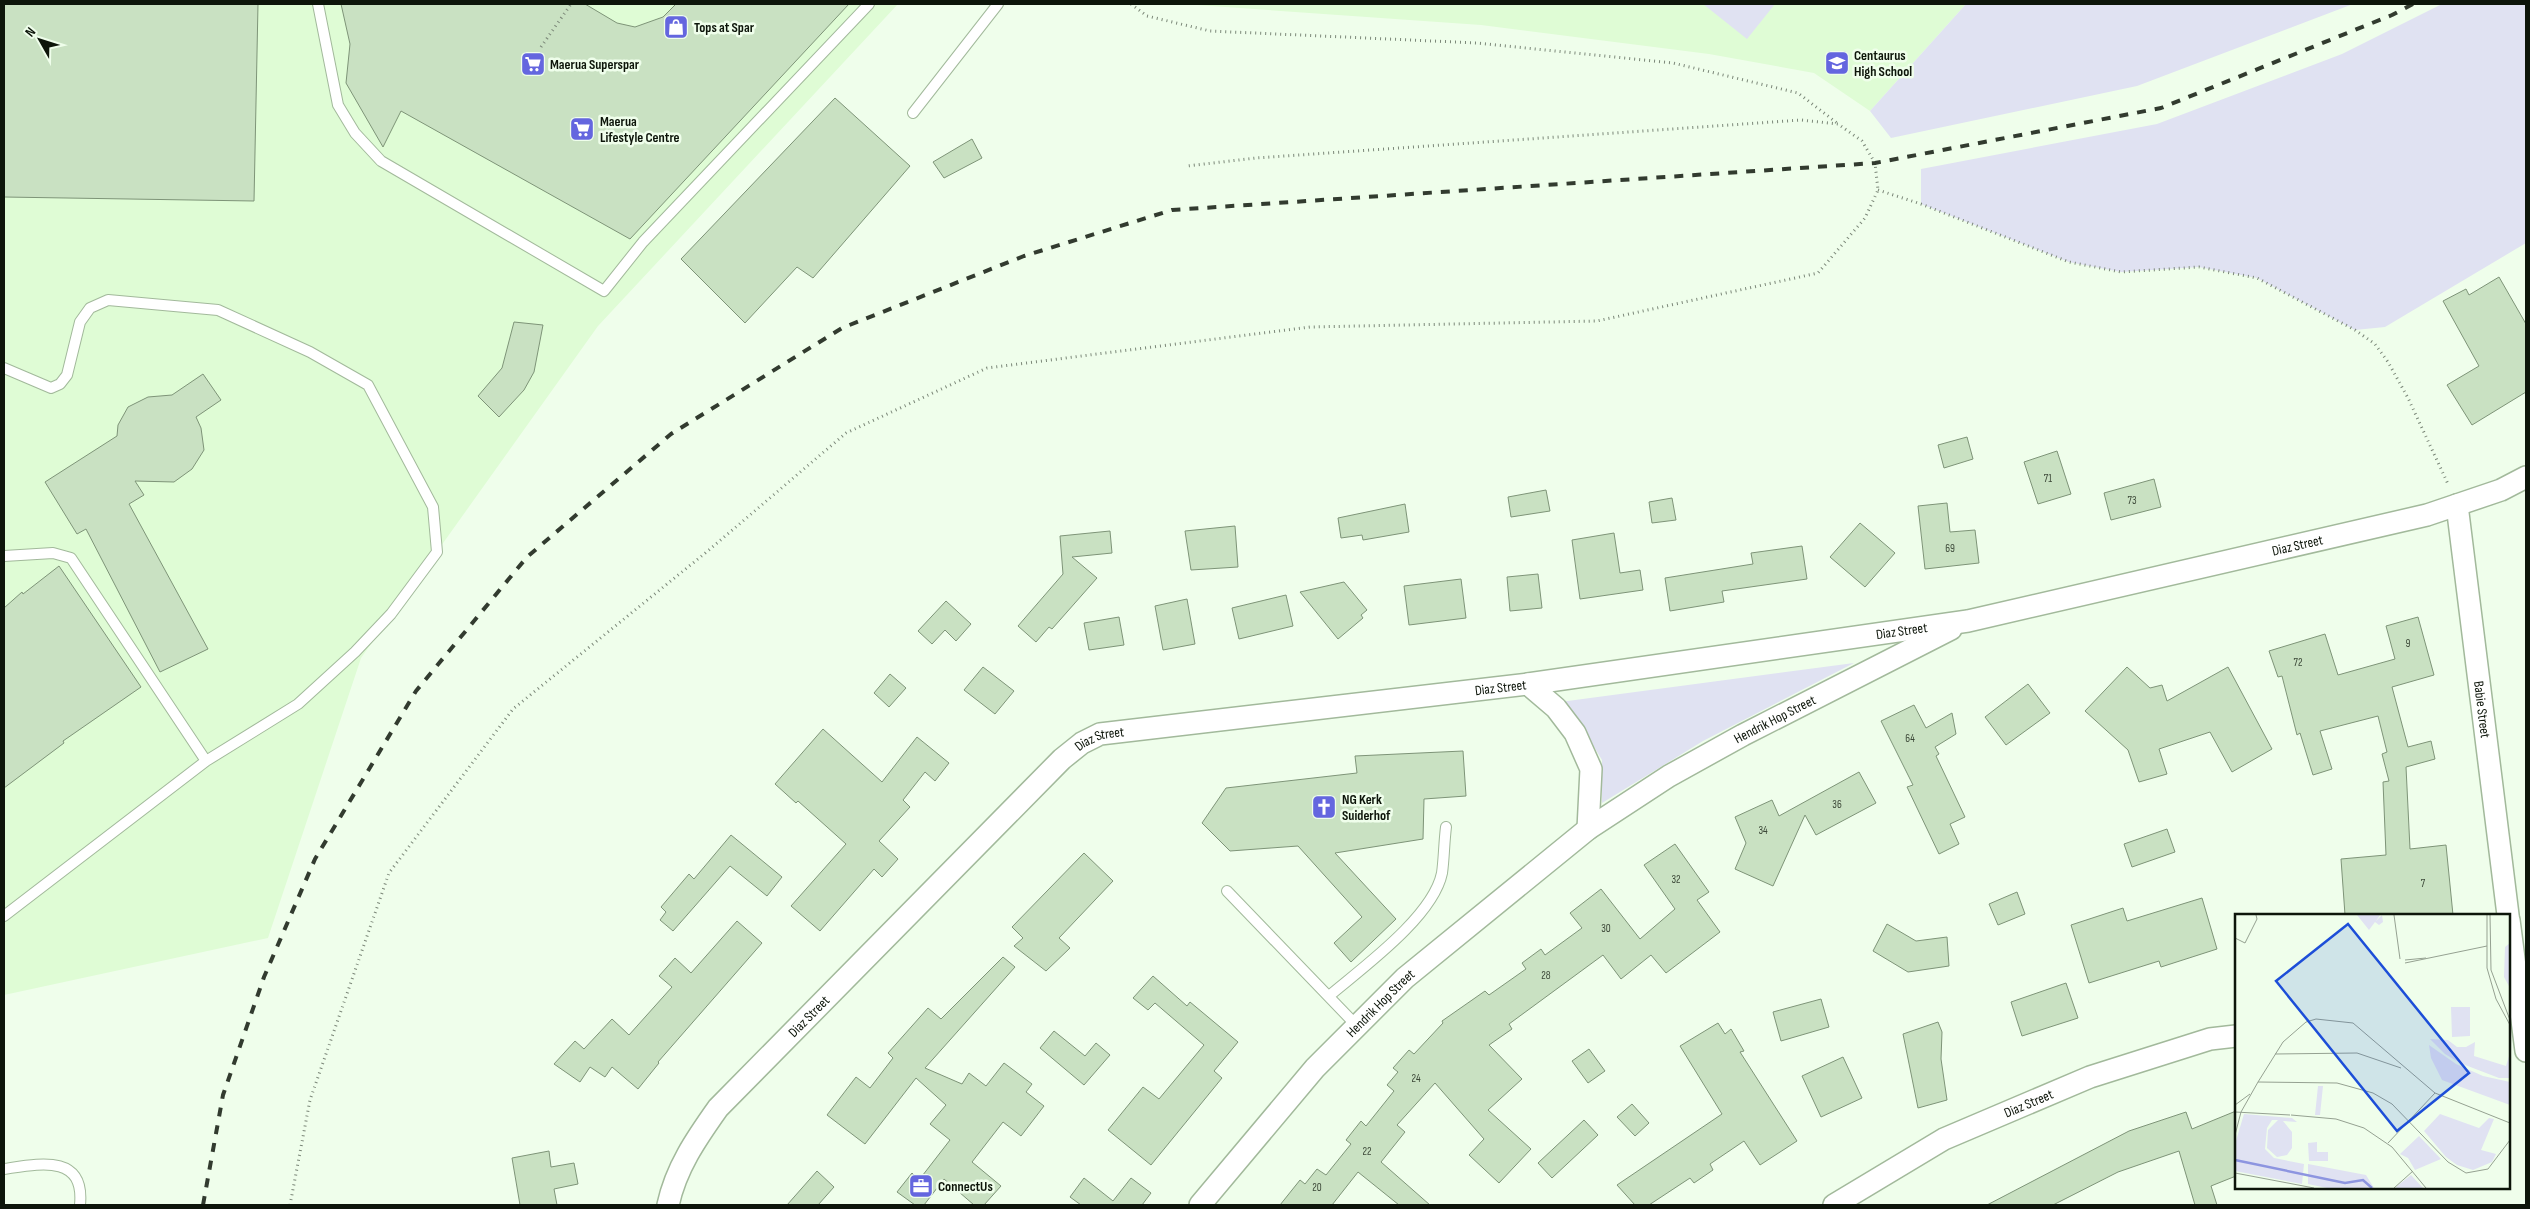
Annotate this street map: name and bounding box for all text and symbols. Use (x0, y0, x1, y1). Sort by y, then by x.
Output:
shop icon: Tops at Spar (663, 14, 689, 40)
north arrow (15, 15, 65, 65)
place label: Tops at Spar (694, 19, 755, 36)
text: N (21, 24, 39, 40)
place label: Centaurus High School (1854, 47, 1912, 80)
school or university icon: Centaurus High School (1824, 50, 1850, 76)
supermarket icon: Maerua Superspar (520, 51, 546, 77)
place label: Maerua Superspar (550, 56, 640, 73)
place label: Maerua Lifestyle Centre (600, 113, 680, 146)
supermarket icon: Maerua Lifestyle Centre (569, 116, 595, 142)
house number: 71 (2044, 472, 2052, 485)
house number: 73 (2127, 494, 2137, 507)
street label: Diaz Street (2270, 531, 2324, 560)
house number: 69 (1945, 542, 1955, 555)
street label: Diaz Street (1875, 619, 1928, 643)
house number: 9 (2406, 637, 2411, 650)
house number: 72 (2294, 656, 2303, 669)
street label: Diaz Street (1474, 676, 1527, 699)
street label: Babie Street (2470, 680, 2494, 739)
street label: Hendrik Hop Street (1731, 691, 1819, 747)
street label: Diaz Street (1071, 723, 1125, 755)
house number: 64 (1905, 732, 1915, 745)
place label: NG Kerk Suiderhof (1342, 791, 1391, 824)
church icon: NG Kerk Suiderhof (1311, 794, 1337, 820)
house number: 36 (1832, 798, 1842, 811)
house number: 34 (1758, 824, 1768, 837)
house number: 32 (1671, 873, 1681, 886)
house number: 7 (2421, 877, 2426, 890)
inset map (2235, 914, 2510, 1189)
house number: 30 (1601, 922, 1611, 935)
street label: Hendrik Hop Street (1343, 966, 1418, 1041)
house number: 28 (1541, 969, 1551, 982)
street label: Diaz Street (785, 992, 833, 1041)
house number: 24 (1411, 1072, 1421, 1085)
street label: Diaz Street (2001, 1086, 2056, 1122)
house number: 22 (1362, 1145, 1372, 1158)
office icon: ConnectUs (908, 1173, 934, 1199)
place label: ConnectUs (938, 1178, 993, 1195)
house number: 20 (1312, 1181, 1322, 1194)

